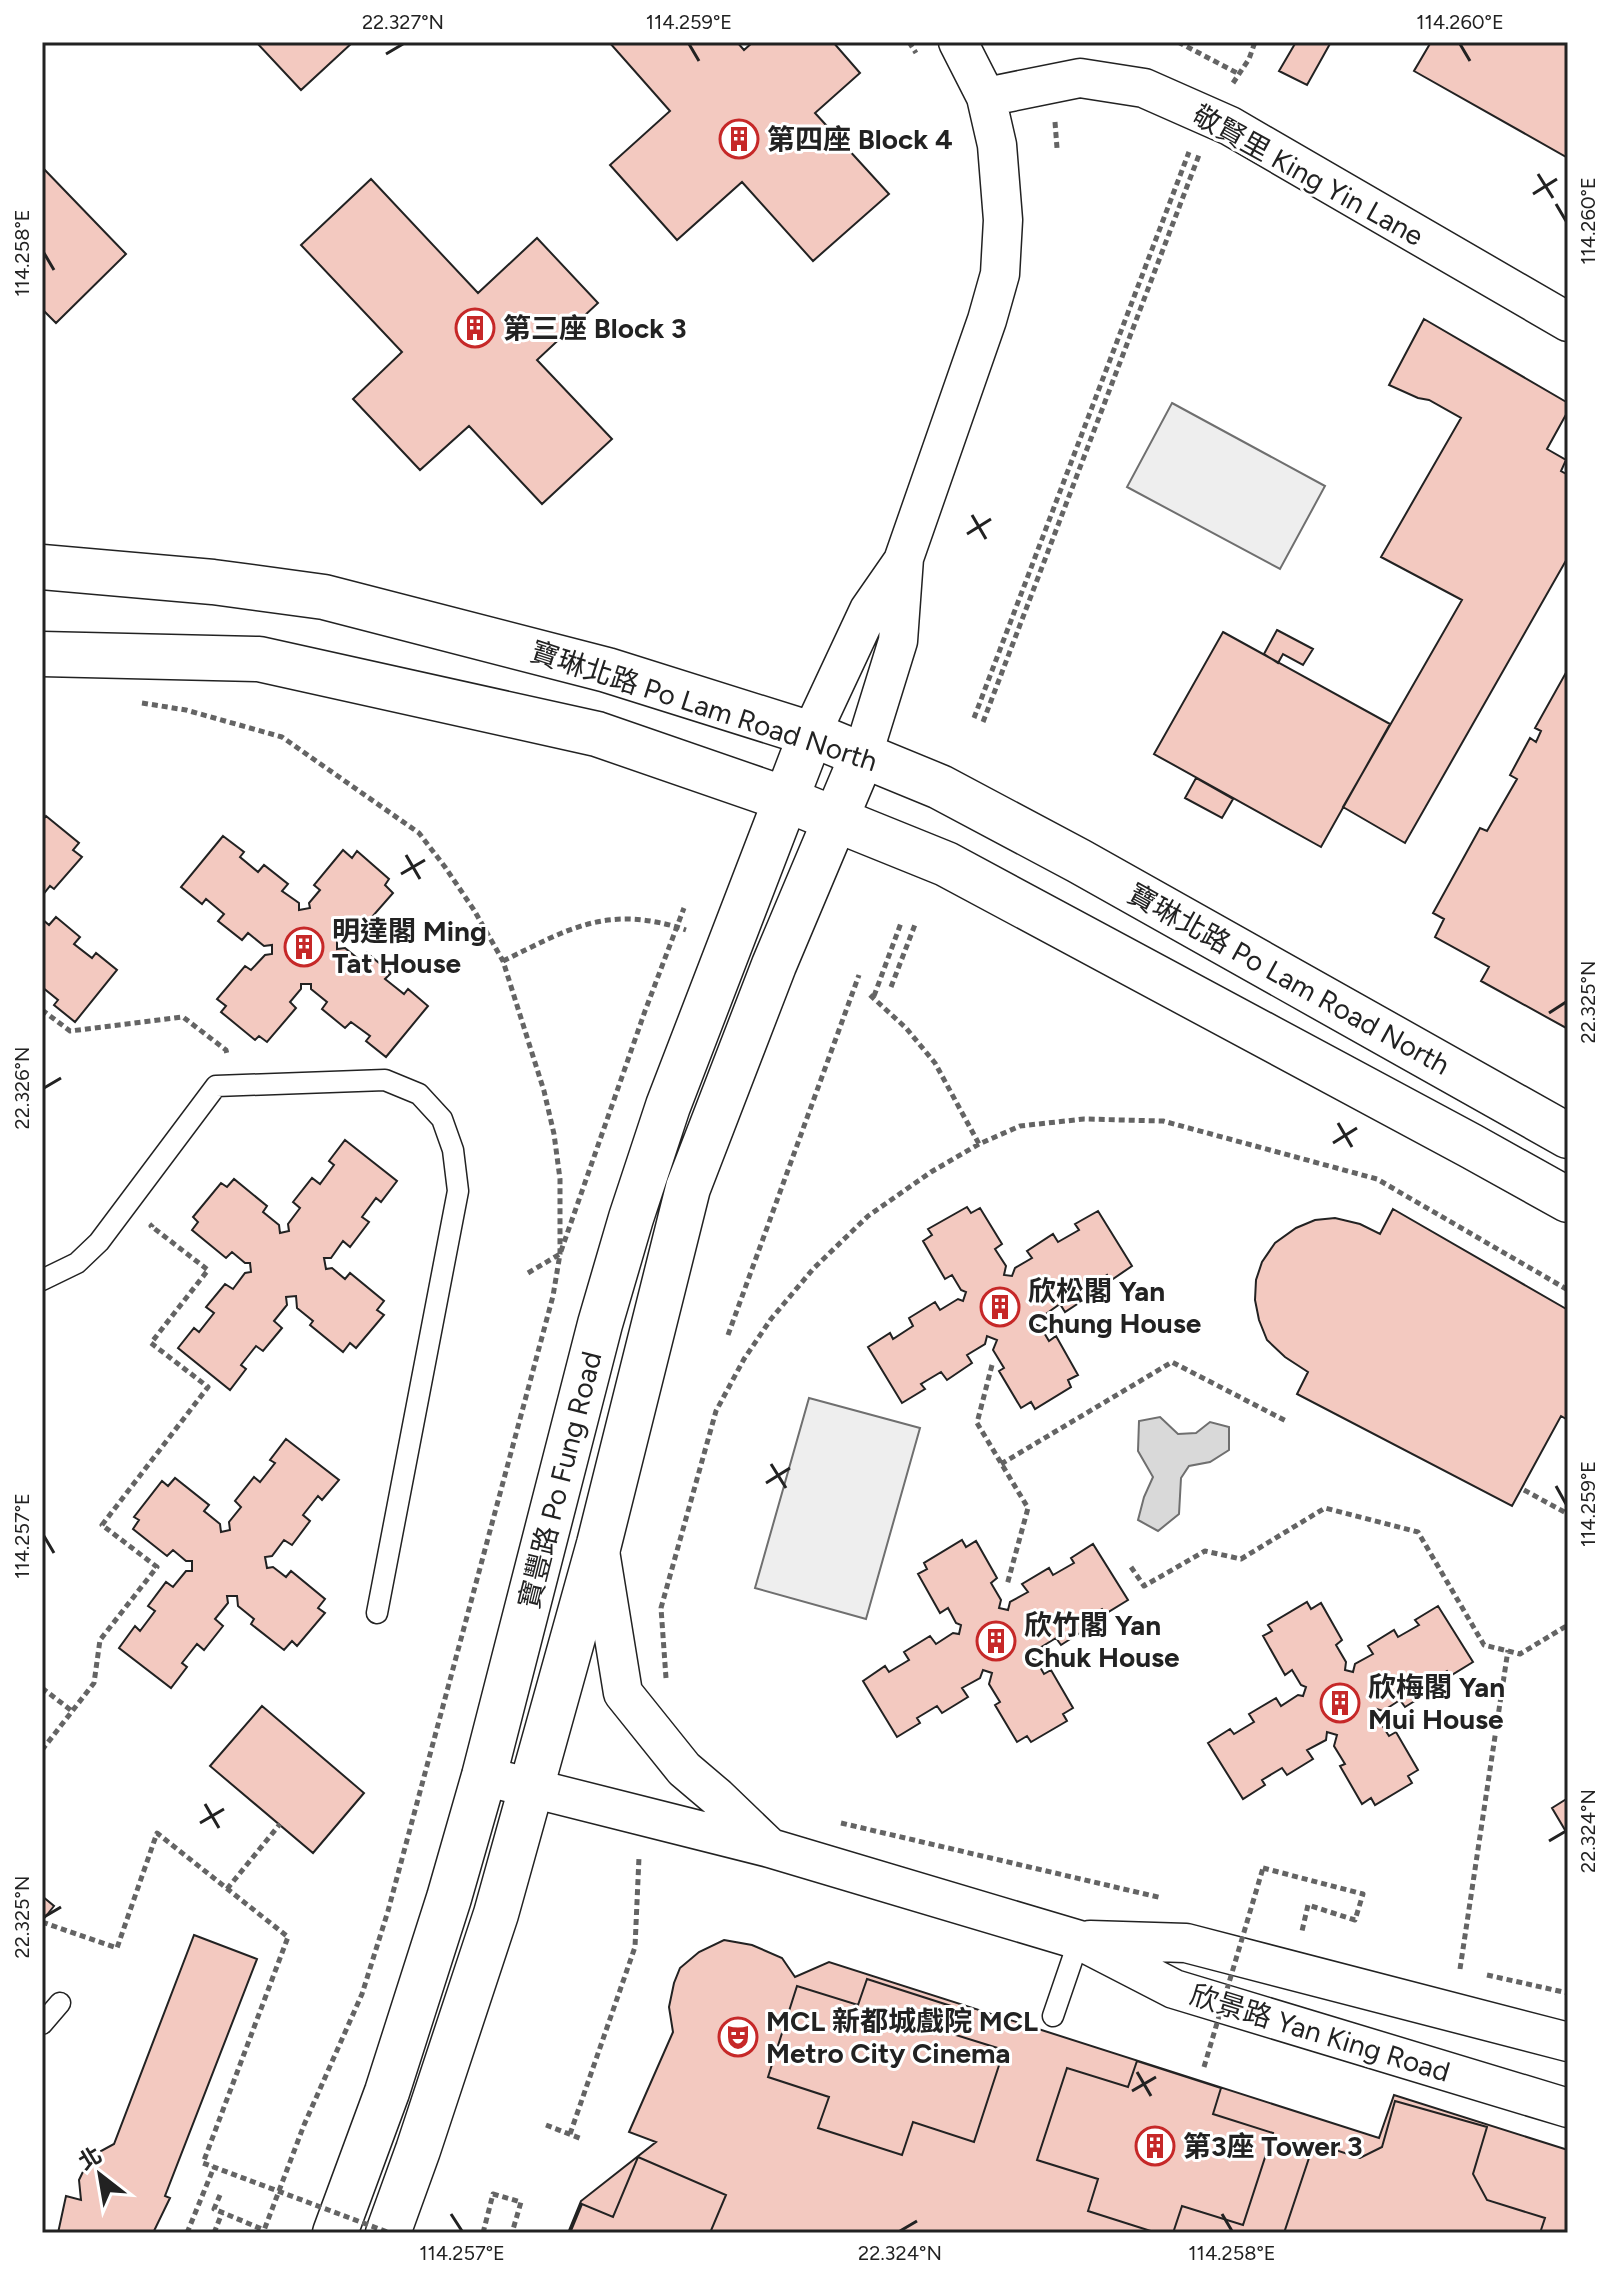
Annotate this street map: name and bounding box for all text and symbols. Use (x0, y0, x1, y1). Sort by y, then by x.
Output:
text: 22.327°N (362, 10, 444, 34)
text: 114.259°E (646, 10, 732, 34)
text: 114.260°E (1416, 10, 1504, 34)
street label: 敬賢里 King Yin Lane (1186, 97, 1430, 253)
building icon: 第四座 Block 4 (718, 118, 760, 160)
place label: 第四座 Block 4 (767, 122, 953, 156)
text: 114.260°E (1576, 177, 1600, 265)
text: 114.258°E (10, 209, 34, 297)
building icon: 第三座 Block 3 (454, 307, 496, 349)
place label: 第三座 Block 3 (503, 311, 687, 345)
street label: 寶琳北路 Po Lam Road North (526, 634, 882, 778)
street label: 寶琳北路 Po Lam Road North (1122, 876, 1456, 1082)
place label: 明達閣 Ming Tat House (332, 914, 487, 980)
building icon: 明達閣 Ming Tat House (283, 926, 325, 968)
text: 22.325°N (1576, 961, 1600, 1043)
text: 22.326°N (10, 1047, 34, 1129)
place label: 欣松閣 Yan Chung House (1028, 1274, 1201, 1340)
building icon: 欣松閣 Yan Chung House (979, 1286, 1021, 1328)
street label: 寶豐路 Po Fung Road (512, 1348, 608, 1612)
text: 114.259°E (1576, 1461, 1600, 1547)
text: 114.257°E (10, 1493, 34, 1579)
place label: 欣竹閣 Yan Chuk House (1024, 1608, 1180, 1674)
building icon: 欣竹閣 Yan Chuk House (975, 1620, 1017, 1662)
place label: 欣梅閣 Yan Mui House (1368, 1670, 1505, 1736)
building icon: 欣梅閣 Yan Mui House (1319, 1682, 1361, 1724)
text: 22.324°N (1576, 1789, 1600, 1873)
text: 22.325°N (10, 1876, 34, 1958)
street label: 欣景路 Yan King Road (1186, 1977, 1454, 2089)
place label: MCL 新都城戲院 MCL Metro City Cinema (766, 2004, 1038, 2070)
theatre icon: MCL 新都城戲院 MCL Metro City Cinema (717, 2016, 759, 2058)
building icon: 第3座 Tower 3 (1134, 2125, 1176, 2167)
place label: 第3座 Tower 3 (1183, 2129, 1363, 2163)
north arrow (60, 2135, 140, 2215)
text: 北 (74, 2141, 106, 2176)
text: 114.257°E (419, 2241, 505, 2265)
text: 22.324°N (858, 2241, 942, 2265)
text: 114.258°E (1188, 2241, 1276, 2265)

